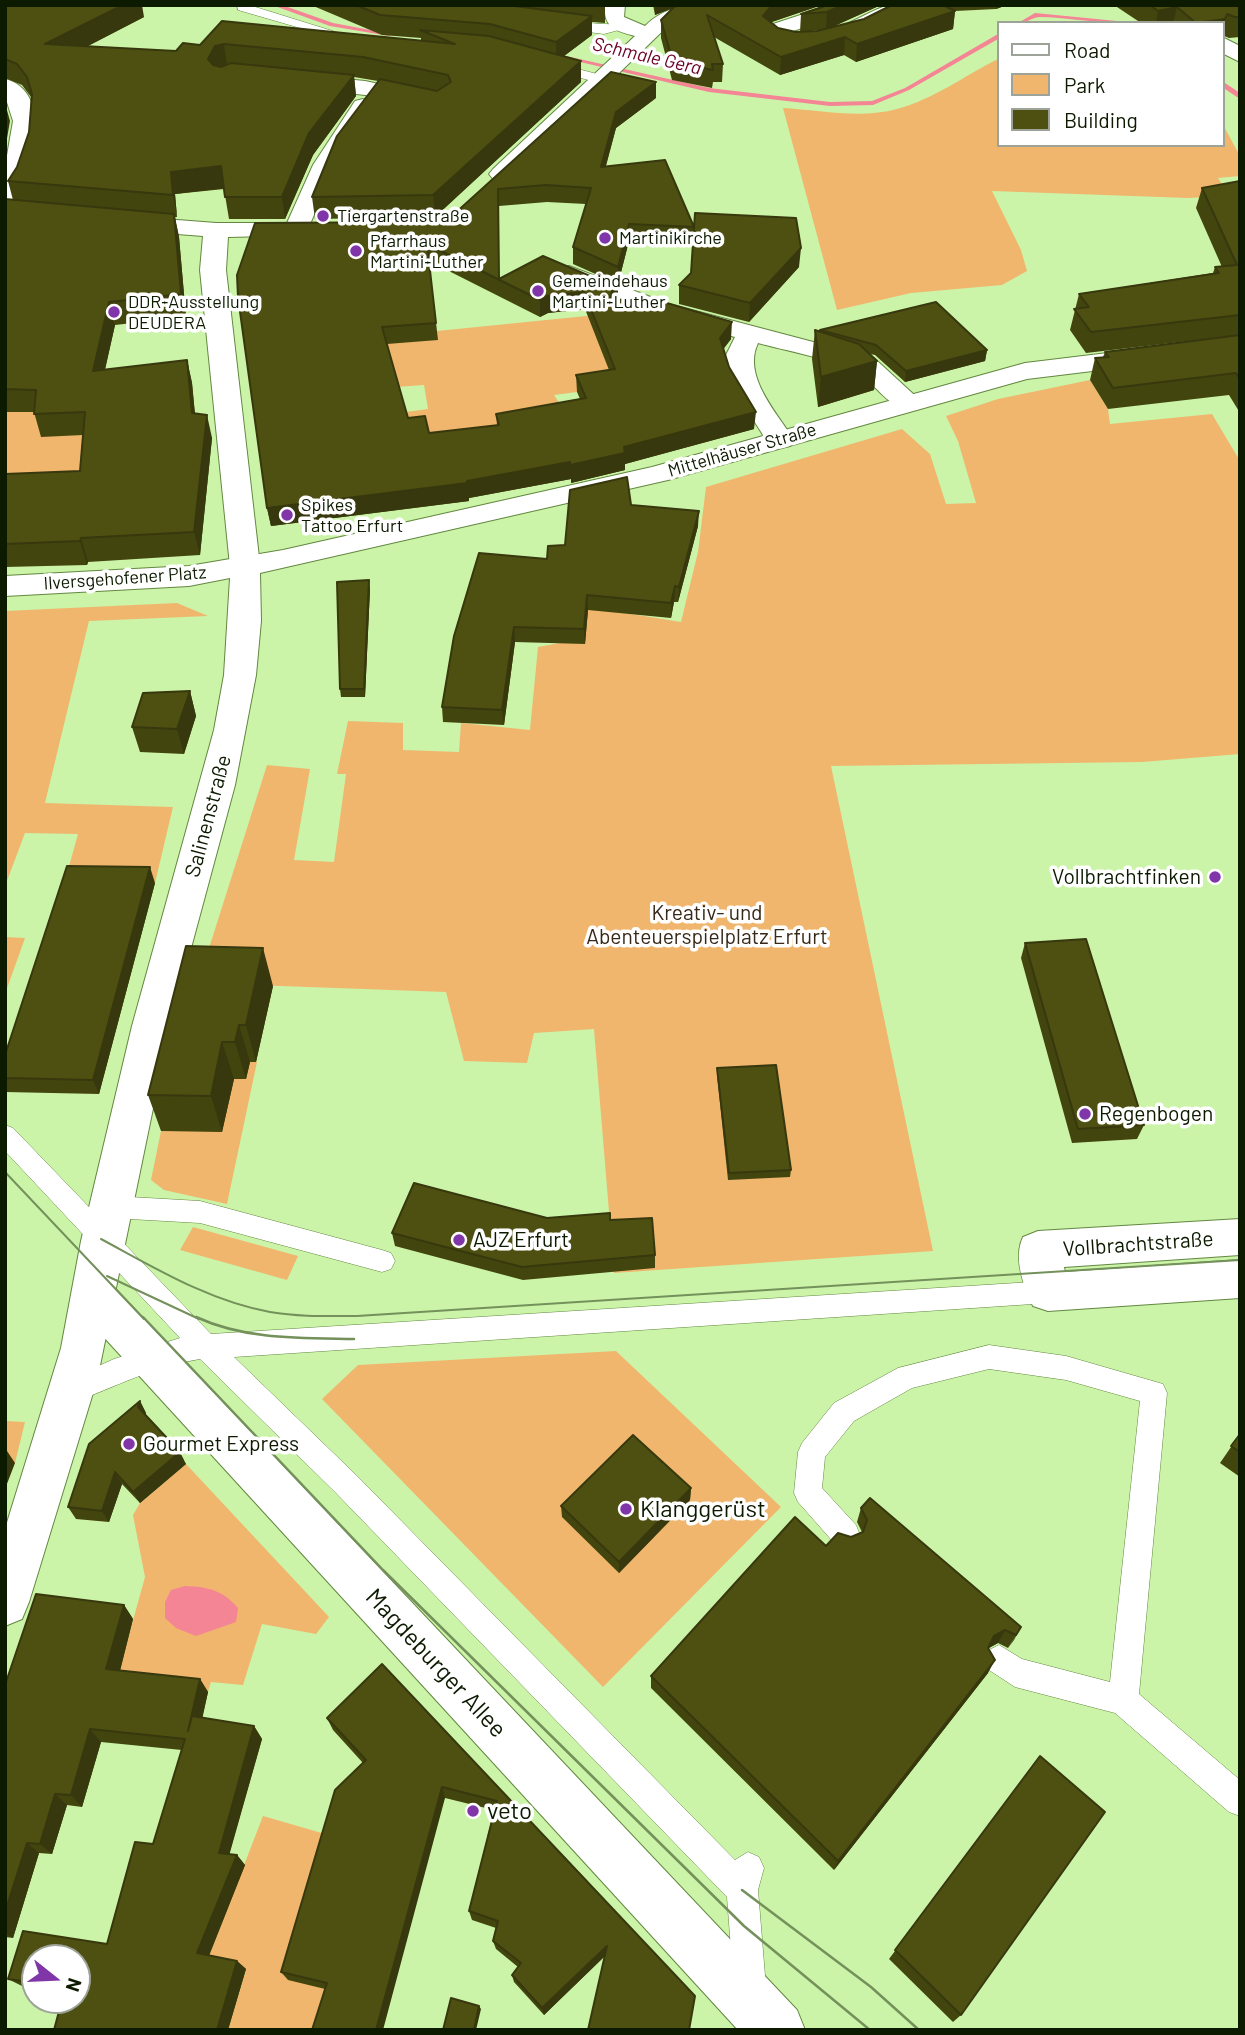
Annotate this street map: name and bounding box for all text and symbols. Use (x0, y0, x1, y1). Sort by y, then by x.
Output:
legend (996, 21, 1224, 147)
water label: Schmale Gera (590, 32, 704, 80)
text: Road (1064, 37, 1110, 62)
text: Park (1064, 72, 1105, 97)
text: Building (1064, 107, 1138, 132)
place label: Tiergartenstraße (337, 205, 469, 227)
marker: Tiergartenstraße (315, 208, 331, 224)
place label: Martinikirche (619, 227, 722, 249)
place label: Pfarrhaus Martini-Luther (370, 230, 484, 272)
marker: Martinikirche (597, 230, 613, 246)
marker: Pfarrhaus Martini-Luther (348, 243, 364, 259)
place label: Gemeindehaus Martini-Luther (552, 270, 668, 312)
marker: Gemeindehaus Martini-Luther (530, 283, 546, 299)
place label: DDR-Ausstellung DEUDERA (128, 291, 259, 334)
marker: DDR-Ausstellung DEUDERA (106, 304, 122, 320)
street label: Mittelhäuser Straße (665, 418, 819, 482)
place label: Spikes Tattoo Erfurt (301, 494, 403, 536)
marker: Spikes Tattoo Erfurt (279, 507, 295, 523)
street label: Ilversgehofener Platz (43, 562, 207, 594)
street label: Salinenstraße (180, 752, 236, 880)
place label: Vollbrachtfinken (1052, 864, 1201, 890)
marker: Vollbrachtfinken (1207, 869, 1223, 885)
park label: Kreativ- und Abenteuerspielplatz Erfurt (586, 900, 828, 950)
place label: Regenbogen (1099, 1101, 1213, 1127)
marker: Regenbogen (1077, 1106, 1093, 1122)
street label: Vollbrachtstraße (1062, 1226, 1214, 1262)
place label: AJZ Erfurt (473, 1227, 569, 1253)
marker: AJZ Erfurt (451, 1232, 467, 1248)
place label: Gourmet Express (143, 1431, 299, 1457)
marker: Gourmet Express (121, 1436, 137, 1452)
place label: Klanggerüst (640, 1495, 766, 1523)
marker: Klanggerüst (618, 1501, 634, 1517)
street label: Magdeburger Allee (360, 1583, 512, 1743)
place label: veto (487, 1797, 532, 1825)
marker: veto (465, 1803, 481, 1819)
north arrow (21, 1944, 91, 2014)
text: N (62, 1975, 87, 1995)

